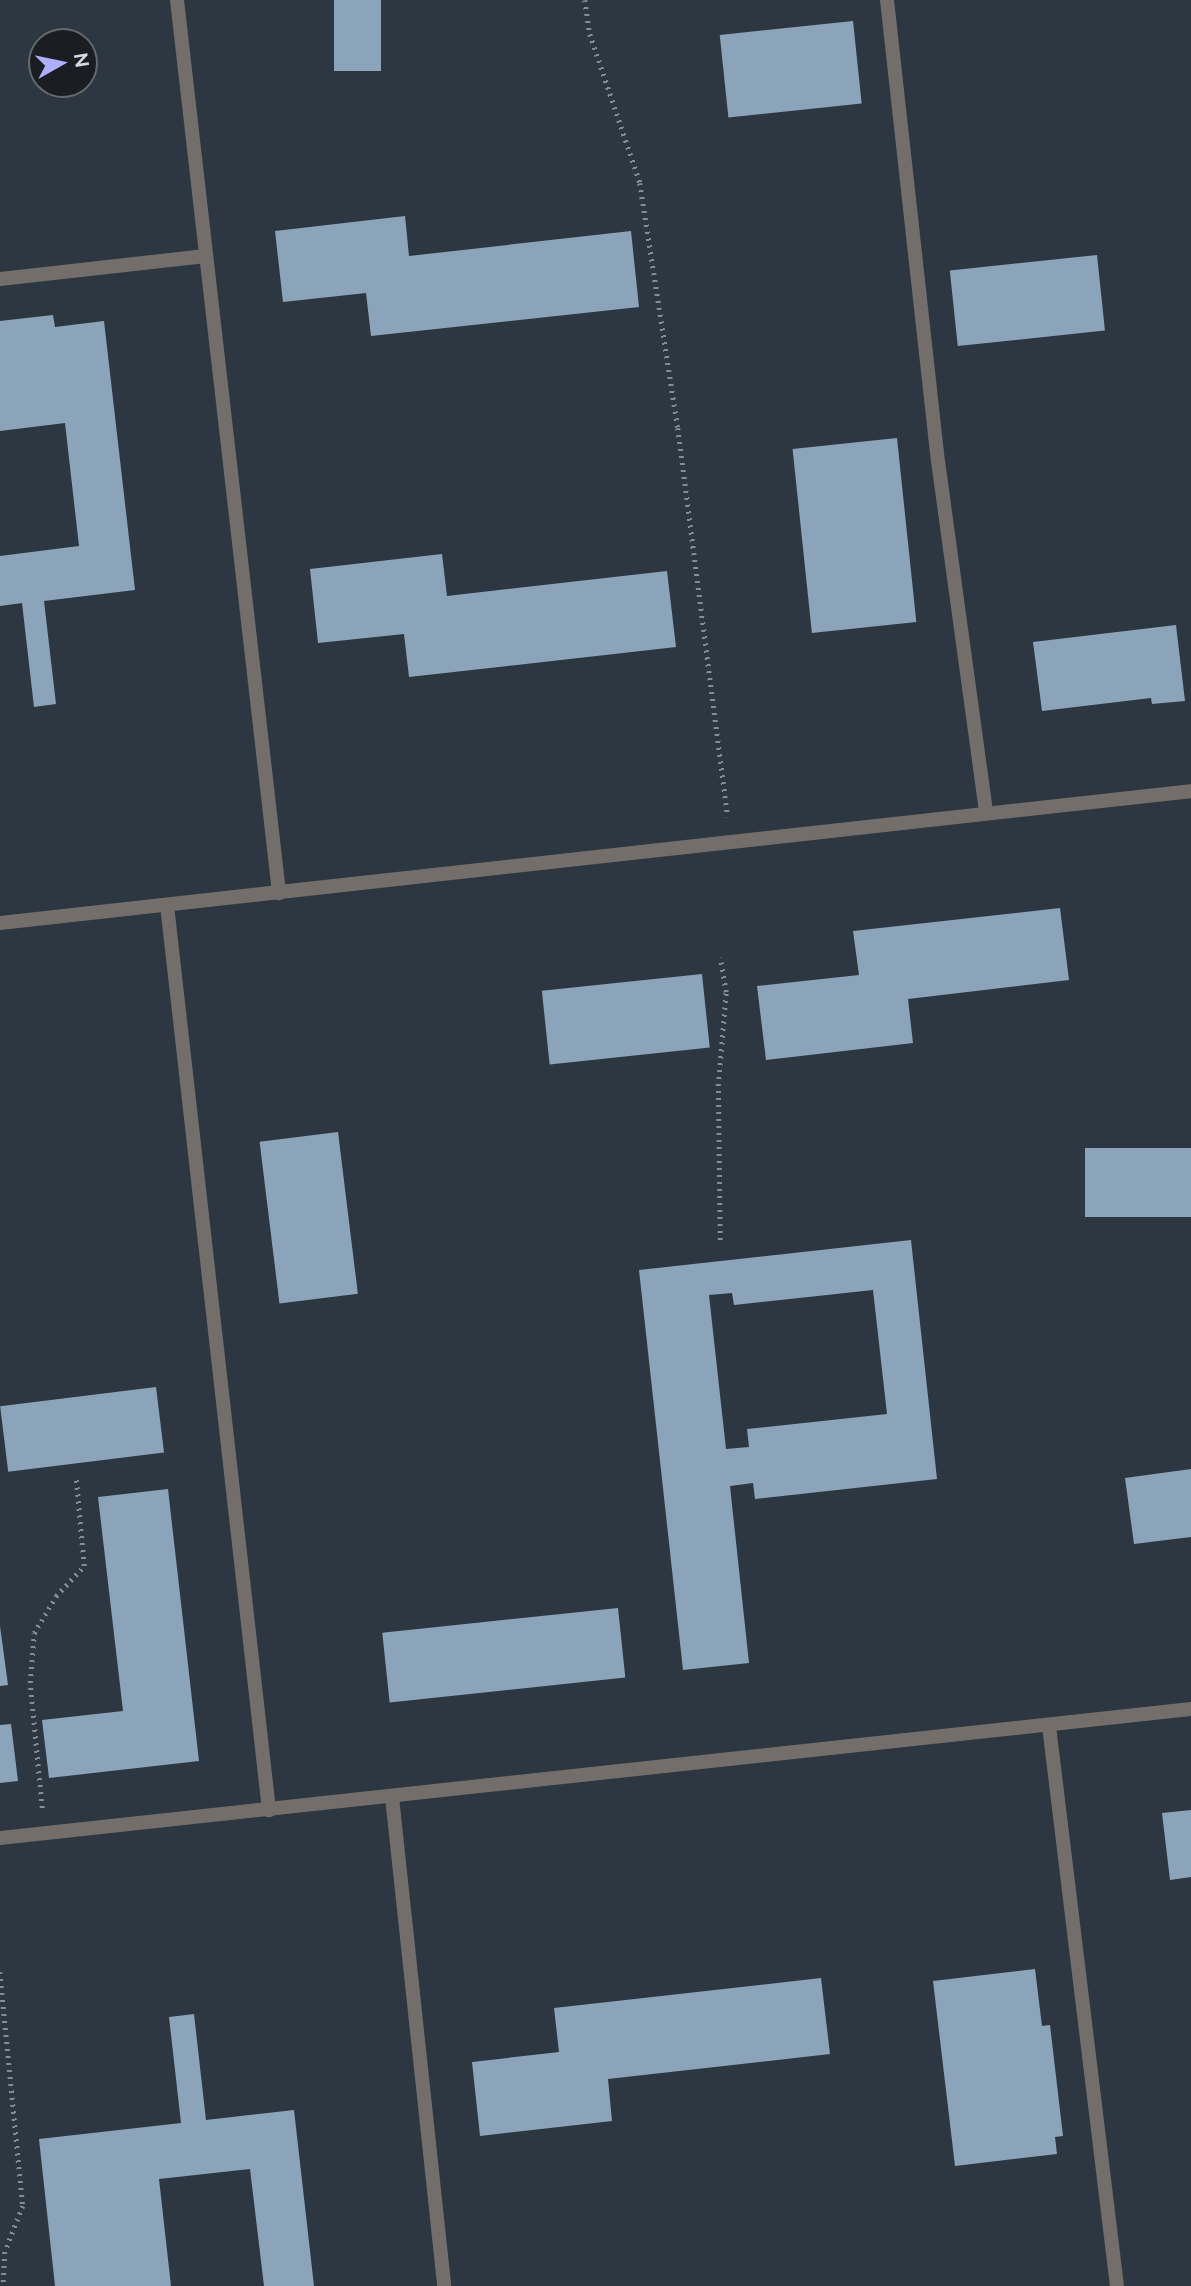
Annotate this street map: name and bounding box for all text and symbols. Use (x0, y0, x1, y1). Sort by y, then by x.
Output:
north arrow (28, 28, 98, 98)
text: N (70, 51, 94, 69)

